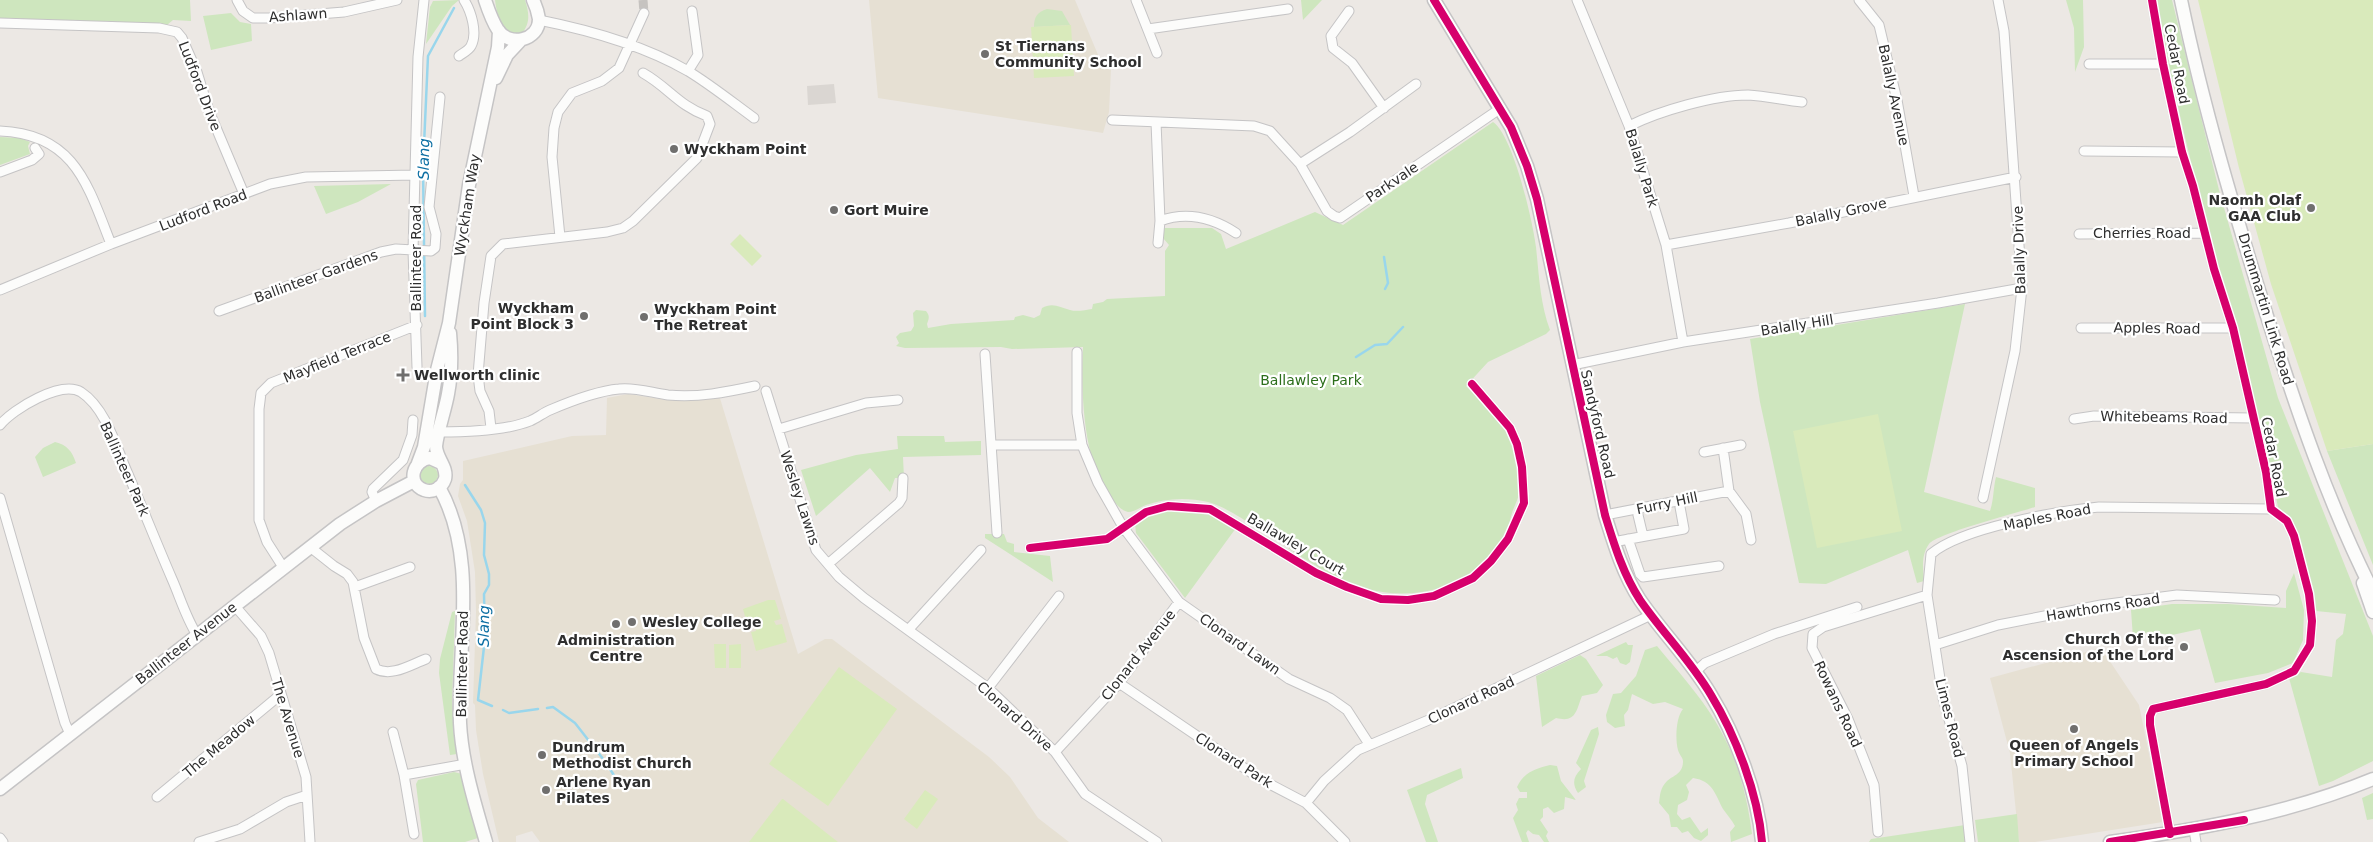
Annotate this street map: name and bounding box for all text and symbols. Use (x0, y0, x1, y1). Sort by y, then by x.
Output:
street label: Ashlawn (268, 5, 328, 25)
street label: Cedar Road (2161, 23, 2193, 105)
place label: St Tiernans Community School (995, 38, 1142, 70)
street label: Ludford Drive (176, 39, 224, 133)
street label: Balally Avenue (1875, 43, 1913, 147)
marker: St Tiernans Community School (979, 48, 991, 60)
street label: Balally Park (1622, 127, 1662, 210)
water label: Slang (415, 138, 433, 180)
place label: Wyckham Point (684, 141, 807, 157)
marker: Wyckham Point (668, 143, 680, 155)
street label: Wyckham Way (451, 153, 483, 257)
street label: Parkvale (1363, 159, 1421, 205)
street label: Ludford Road (157, 186, 249, 234)
place label: Naomh Olaf GAA Club (2209, 192, 2302, 224)
street label: Balally Grove (1794, 195, 1888, 229)
place label: Gort Muire (844, 202, 929, 218)
marker: Naomh Olaf GAA Club (2305, 202, 2317, 214)
marker: Gort Muire (828, 204, 840, 216)
street label: Ballinteer Road (408, 205, 424, 311)
street label: Balally Drive (2009, 205, 2029, 295)
street label: Cherries Road (2093, 225, 2191, 241)
street label: Drummartin Link Road (2235, 231, 2297, 387)
street label: Ballinteer Gardens (252, 246, 380, 306)
place label: Wyckham Point Block 3 (470, 300, 574, 332)
place label: Wyckham Point The Retreat (654, 301, 777, 333)
marker: Wyckham Point Block 3 (578, 310, 590, 322)
marker: Wyckham Point The Retreat (638, 311, 650, 323)
street label: Balally Hill (1760, 311, 1834, 339)
street label: Apples Road (2113, 319, 2201, 337)
street label: Mayfield Terrace (281, 328, 393, 386)
place label: Wellworth clinic (414, 367, 540, 383)
marker: Wellworth clinic (396, 368, 410, 382)
street label: Sandyford Road (1578, 368, 1618, 480)
park label: Ballawley Park (1260, 372, 1363, 388)
street label: Whitebeams Road (2100, 408, 2228, 426)
street label: Cedar Road (2258, 416, 2290, 498)
street label: Ballinteer Park (97, 419, 153, 520)
street label: Wesley Lawns (777, 449, 823, 547)
street label: Furry Hill (1635, 489, 1699, 517)
street label: Maples Road (2002, 501, 2092, 533)
street label: Ballawley Court (1244, 510, 1348, 579)
street label: Hawthorns Road (2045, 590, 2161, 624)
street label: Ballinteer Avenue (132, 599, 240, 687)
water label: Slang (475, 605, 493, 647)
street label: Clonard Avenue (1098, 607, 1178, 703)
street label: Ballinteer Road (453, 610, 471, 718)
street label: Clonard Lawn (1196, 610, 1284, 678)
place label: Wesley College (642, 614, 762, 630)
marker: Wesley College (626, 616, 638, 628)
marker: Administration Centre (610, 618, 622, 630)
place label: Church Of the Ascension of the Lord (2002, 631, 2174, 663)
place label: Administration Centre (557, 632, 675, 664)
marker: Church Of the Ascension of the Lord (2178, 641, 2190, 653)
street label: Rowans Road (1811, 658, 1865, 750)
street label: Clonard Road (1425, 673, 1517, 727)
street label: The Avenue (268, 675, 308, 760)
street label: Limes Road (1932, 677, 1968, 759)
street label: Clonard Drive (974, 678, 1056, 754)
street label: The Meadow (179, 711, 258, 781)
marker: Queen of Angels Primary School (2068, 723, 2080, 735)
street label: Clonard Park (1192, 729, 1276, 791)
place label: Queen of Angels Primary School (2009, 737, 2139, 769)
place label: Dundrum Methodist Church (552, 739, 692, 771)
marker: Dundrum Methodist Church (536, 749, 548, 761)
place label: Arlene Ryan Pilates (556, 774, 651, 806)
marker: Arlene Ryan Pilates (540, 784, 552, 796)

